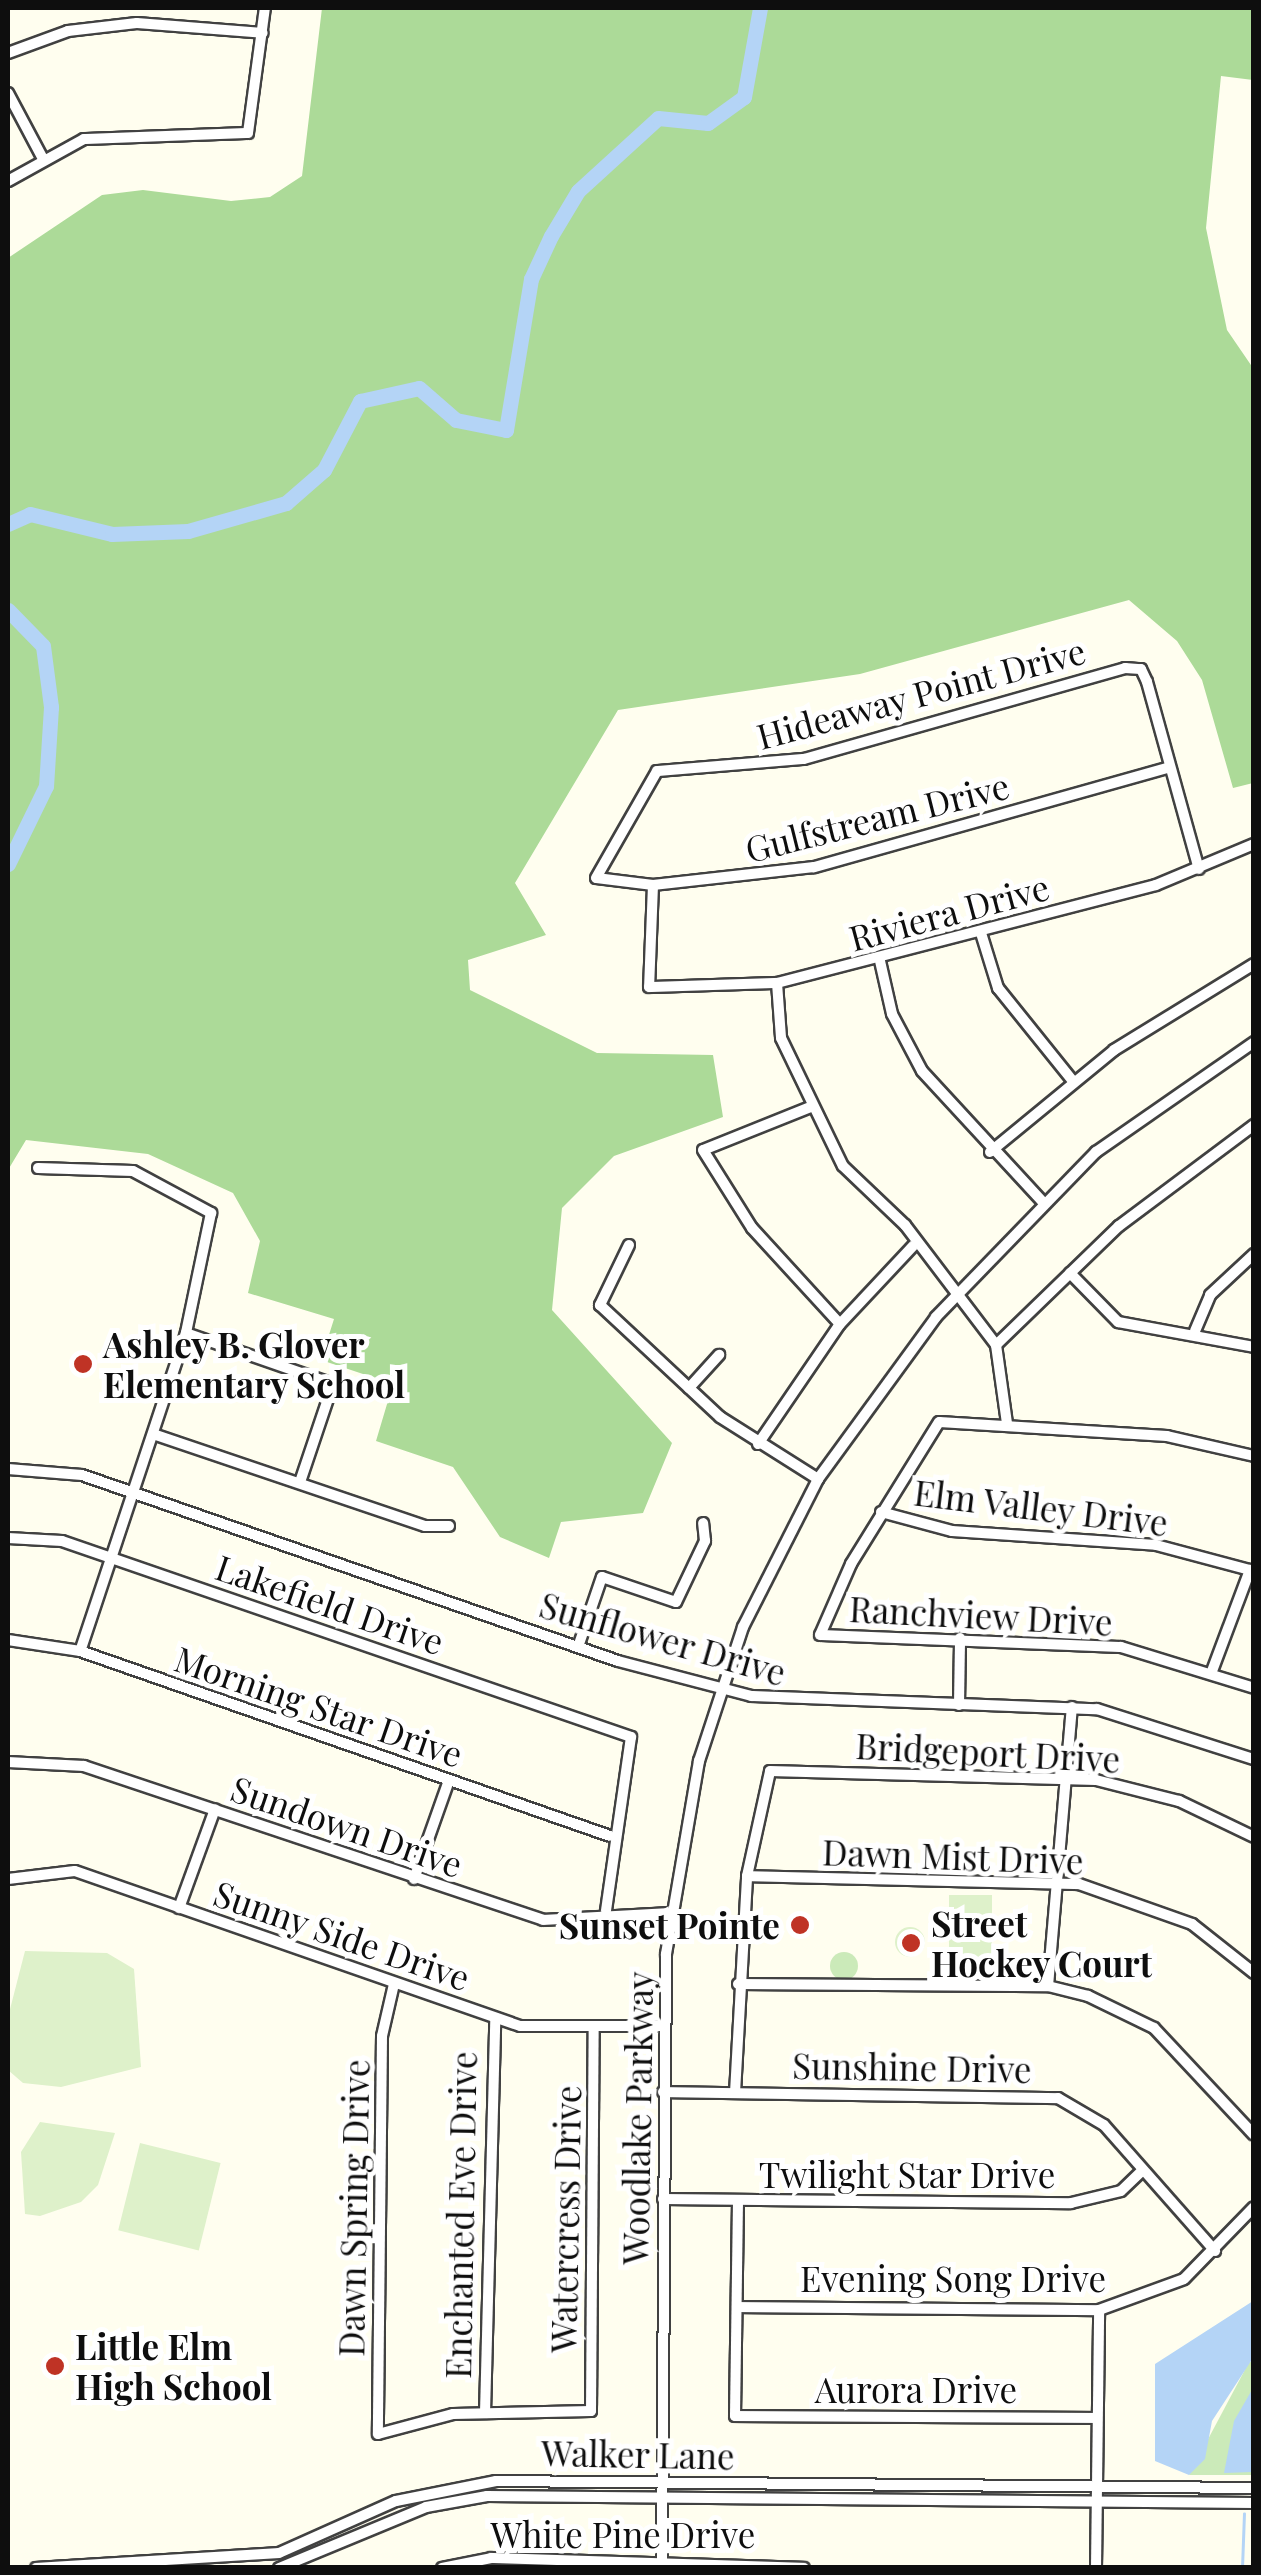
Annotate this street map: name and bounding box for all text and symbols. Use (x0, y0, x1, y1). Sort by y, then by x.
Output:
street label: Hideaway Point Drive (752, 629, 1090, 757)
street label: Gulfstream Drive (741, 764, 1013, 870)
street label: Riviera Drive (844, 865, 1054, 959)
place label: Ashley B. Glover Elementary School (103, 1323, 406, 1405)
marker: Ashley B. Glover Elementary School (72, 1353, 94, 1375)
street label: Elm Valley Drive (911, 1470, 1171, 1544)
street label: Lakefield Drive (211, 1545, 449, 1663)
street label: Sunflower Drive (535, 1583, 791, 1693)
street label: Ranchview Drive (848, 1587, 1114, 1643)
street label: Morning Star Drive (169, 1637, 469, 1775)
street label: Bridgeport Drive (854, 1724, 1122, 1780)
street label: Sundown Drive (226, 1767, 468, 1885)
street label: Dawn Mist Drive (821, 1830, 1085, 1882)
street label: Sunny Side Drive (208, 1871, 476, 1999)
place label: Street Hockey Court (931, 1902, 1153, 1984)
place label: Sunset Pointe (559, 1904, 780, 1946)
marker: Sunset Pointe (789, 1914, 811, 1936)
marker: Street Hockey Court (900, 1932, 922, 1954)
street label: Woodlake Parkway (613, 1971, 661, 2265)
street label: Sunshine Drive (792, 2044, 1032, 2090)
street label: Enchanted Eve Drive (436, 2051, 484, 2379)
street label: Dawn Spring Drive (329, 2059, 377, 2357)
street label: Watercress Drive (542, 2085, 588, 2353)
street label: Twilight Star Drive (758, 2153, 1056, 2195)
street label: Evening Song Drive (800, 2257, 1106, 2299)
place label: Little Elm High School (75, 2325, 272, 2407)
marker: Little Elm High School (44, 2355, 66, 2377)
street label: Aurora Drive (815, 2368, 1017, 2410)
street label: Walker Lane (541, 2431, 735, 2477)
street label: White Pine Drive (491, 2513, 755, 2555)

